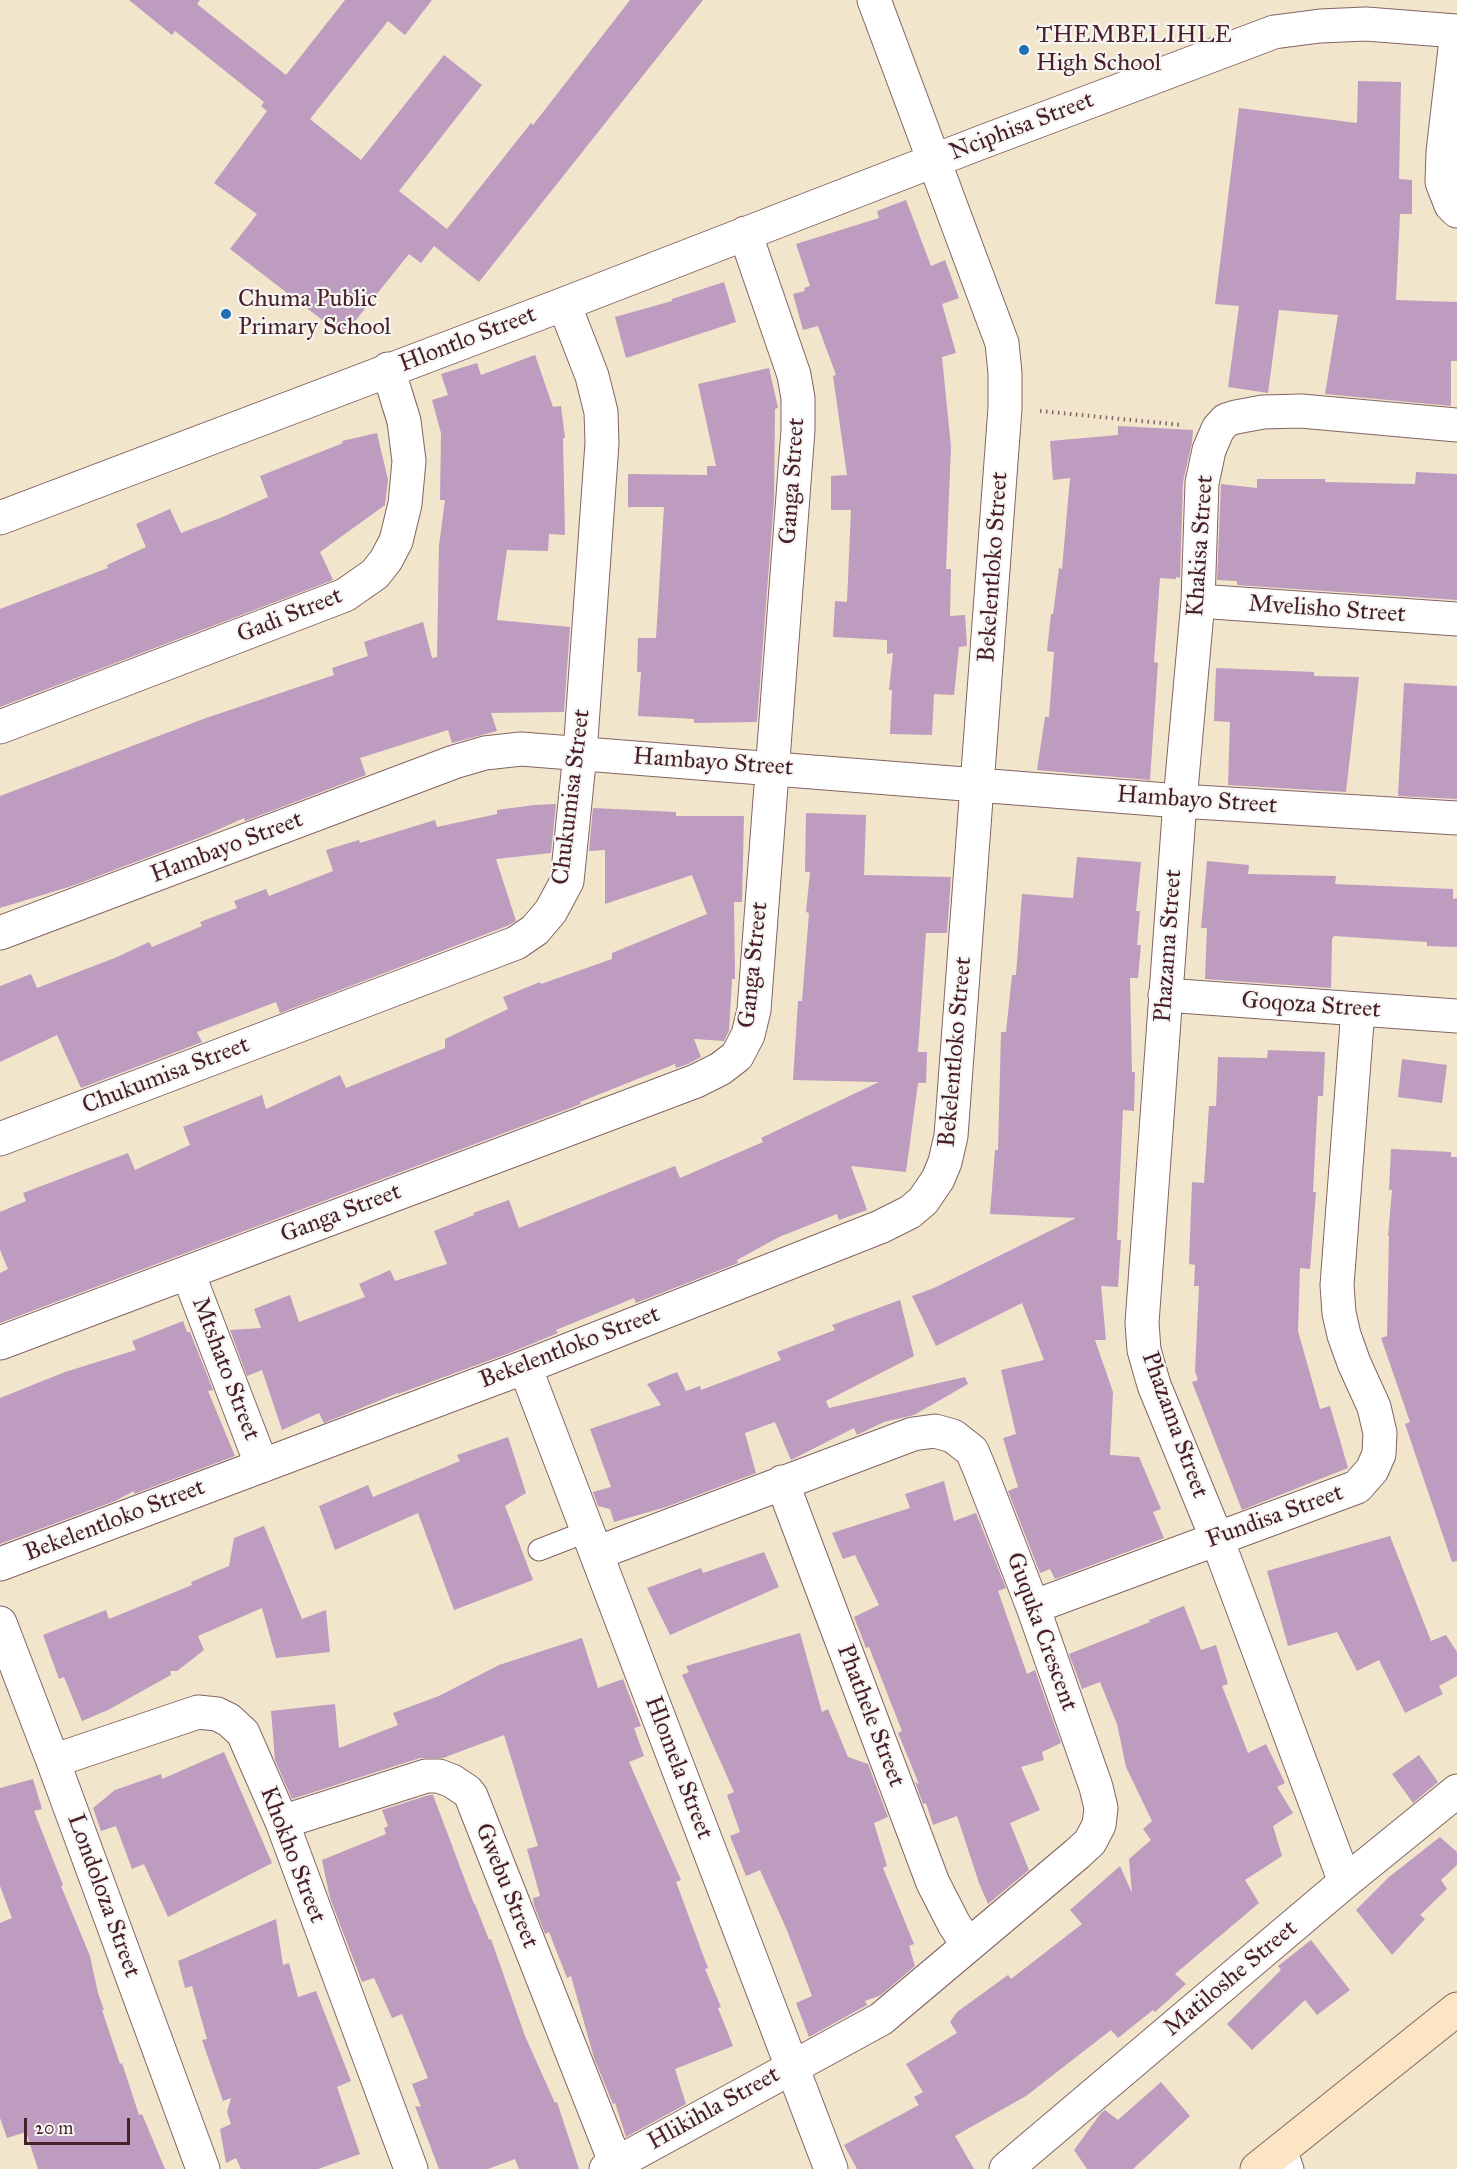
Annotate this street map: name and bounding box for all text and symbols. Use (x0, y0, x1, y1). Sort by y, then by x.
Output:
place label: THEMBELIHLE High School (1036, 22, 1232, 78)
marker: THEMBELIHLE High School (1017, 43, 1031, 57)
street label: Nciphisa Street (946, 86, 1098, 168)
place label: Chuma Public Primary School (238, 286, 391, 342)
street label: Hlontlo Street (395, 301, 541, 379)
marker: Chuma Public Primary School (219, 307, 233, 321)
street label: Ganga Street (774, 417, 812, 545)
street label: Bekelentloko Street (973, 471, 1015, 663)
street label: Khakisa Street (1182, 474, 1220, 618)
street label: Gadi Street (233, 582, 347, 650)
street label: Mvelisho Street (1247, 590, 1407, 630)
street label: Chukumisa Street (547, 708, 597, 886)
street label: Hambayo Street (632, 743, 794, 783)
street label: Hambayo Street (1116, 781, 1278, 821)
street label: Hambayo Street (147, 806, 307, 890)
street label: Phazama Street (1149, 868, 1189, 1024)
street label: Ganga Street (733, 900, 775, 1030)
street label: Bekelentloko Street (933, 956, 979, 1148)
street label: Goqoza Street (1240, 987, 1382, 1025)
street label: Chukumisa Street (78, 1031, 254, 1121)
street label: Ganga Street (277, 1178, 405, 1250)
street label: Mtshato Street (185, 1293, 265, 1445)
street label: Bekelentloko Street (476, 1300, 664, 1396)
street label: Phazama Street (1134, 1348, 1214, 1502)
street label: Bekelentloko Street (21, 1473, 209, 1569)
street label: Fundisa Street (1203, 1479, 1347, 1555)
street label: Guquka Crescent (999, 1549, 1083, 1715)
street label: Phathele Street (830, 1641, 910, 1791)
street label: Hlomela Street (638, 1692, 718, 1844)
street label: Khokho Street (253, 1783, 331, 1927)
street label: Londoloza Street (60, 1810, 146, 1982)
street label: Gwebu Street (468, 1819, 544, 1953)
street label: Matiloshe Street (1158, 1915, 1304, 2043)
street label: Hlikihla Street (643, 2061, 785, 2157)
scale bar (27, 2106, 134, 2144)
text: 20 m (35, 2117, 73, 2139)

